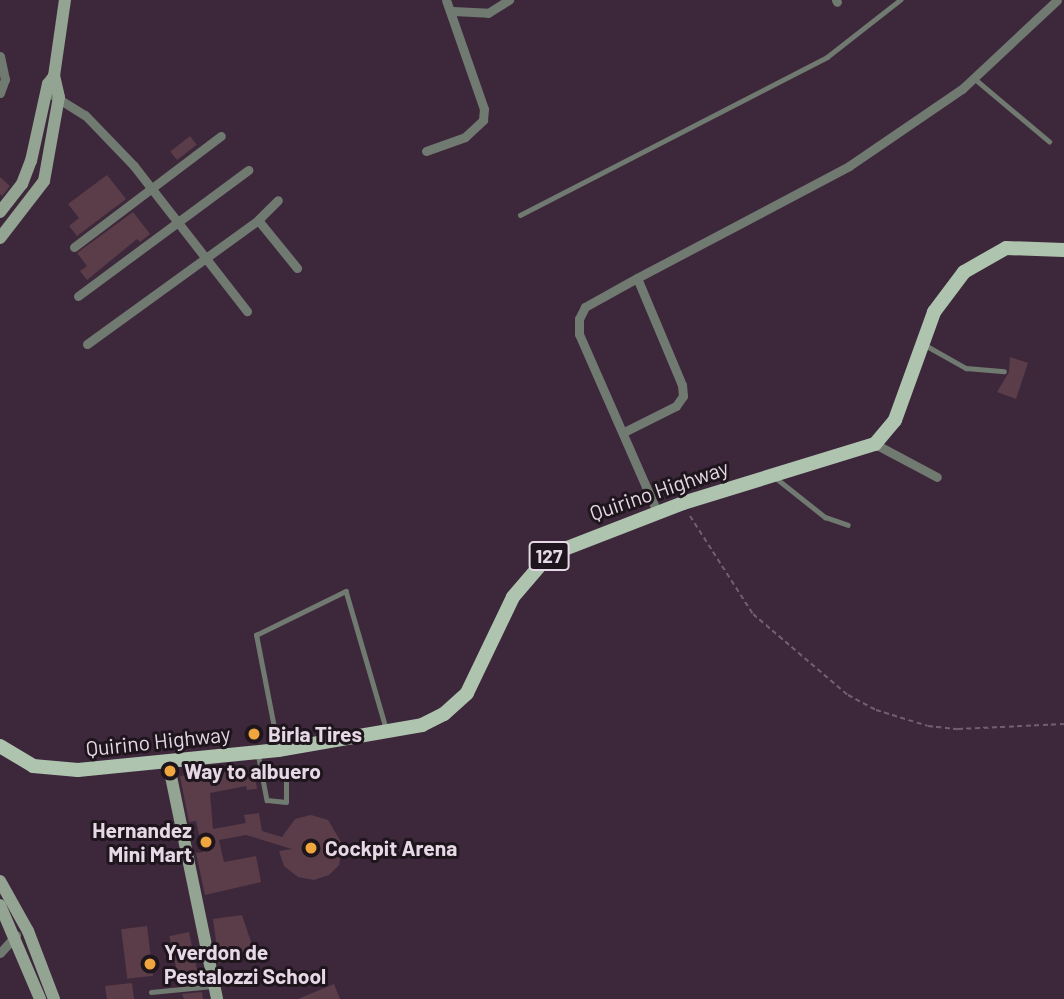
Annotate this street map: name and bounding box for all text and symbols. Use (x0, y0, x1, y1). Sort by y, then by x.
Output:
street label: Quirino Highway (586, 454, 732, 526)
road number: 127 (528, 540, 570, 572)
street label: Quirino Highway (84, 721, 232, 761)
place label: Birla Tires (268, 721, 362, 747)
marker: Birla Tires (246, 726, 262, 742)
place label: Way to albuero (184, 758, 321, 784)
marker: Way to albuero (162, 763, 178, 779)
place label: Hernandez Mini Mart (92, 817, 192, 867)
marker: Hernandez Mini Mart (198, 834, 214, 850)
place label: Cockpit Arena (325, 835, 457, 861)
marker: Cockpit Arena (303, 840, 319, 856)
place label: Yverdon de Pestalozzi School (164, 939, 326, 989)
marker: Yverdon de Pestalozzi School (142, 956, 158, 972)

